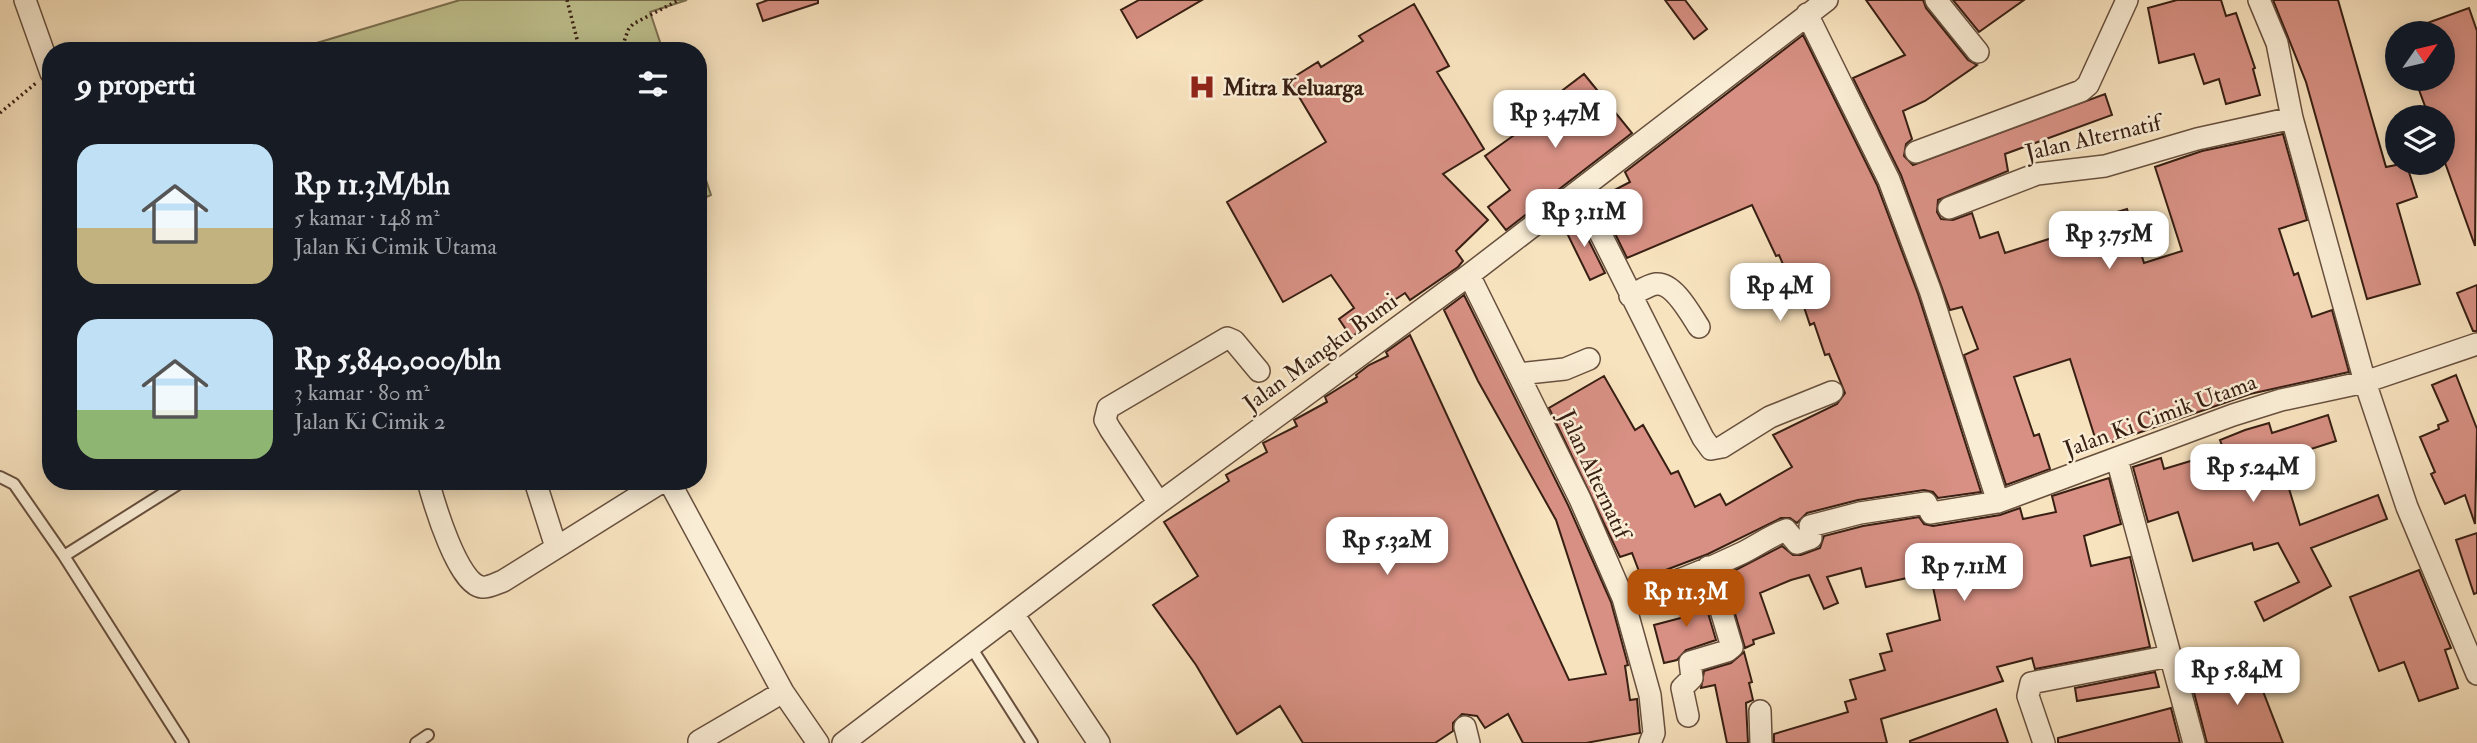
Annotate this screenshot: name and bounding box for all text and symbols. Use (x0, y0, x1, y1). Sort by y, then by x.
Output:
north arrow (2385, 21, 2455, 91)
map controls (2385, 21, 2455, 175)
icon: filters (634, 65, 672, 103)
text: 9 properti (77, 66, 196, 103)
hospital icon: Mitra Keluarga (1187, 72, 1217, 102)
place label: Mitra Keluarga (1222, 73, 1365, 103)
pin: Rp 3.47M (1483, 90, 1627, 150)
text: Rp 3.47M (1509, 98, 1601, 127)
button: layers (2385, 105, 2455, 175)
street label: Jalan Alternatif (2021, 107, 2167, 167)
text: Rp 11.3M/bln (294, 166, 450, 203)
icon: home (133, 172, 217, 256)
pin: Rp 3.11M (1512, 190, 1656, 249)
text: Rp 3.11M (1542, 197, 1626, 226)
text: 5 kamar · 148 m² (294, 203, 440, 232)
pin: Rp 3.75M (2037, 212, 2181, 271)
text: Rp 3.75M (2065, 219, 2153, 248)
text: Jalan Ki Cimik Utama (294, 232, 497, 261)
pin: Rp 4M (1731, 264, 1829, 323)
text: Rp 4M (1746, 271, 1814, 300)
street label: Jalan Mangku Bumi (1237, 287, 1403, 419)
text: Rp 5,840,000/bln (294, 341, 501, 378)
icon: home (133, 347, 217, 431)
street label: Jalan Ki Cimik Utama (2059, 367, 2261, 464)
text: 3 kamar · 80 m² (294, 378, 430, 407)
street label: Jalan Alternatif (1552, 404, 1638, 546)
text: Jalan Ki Cimik 2 (294, 407, 446, 436)
pin: Rp 5.24M (2181, 444, 2325, 504)
text: Rp 5.24M (2206, 452, 2300, 481)
pin: Rp 5.32M (1315, 518, 1459, 577)
text: Rp 5.32M (1342, 525, 1432, 554)
pin: Rp 7.11M (1892, 544, 2036, 603)
text: Rp 7.11M (1921, 551, 2007, 580)
pin: Rp 11.3M (1614, 570, 1758, 629)
text: Rp 11.3M (1644, 577, 1728, 606)
pin: Rp 5.84M (2165, 648, 2309, 707)
text: Rp 5.84M (2191, 655, 2283, 684)

